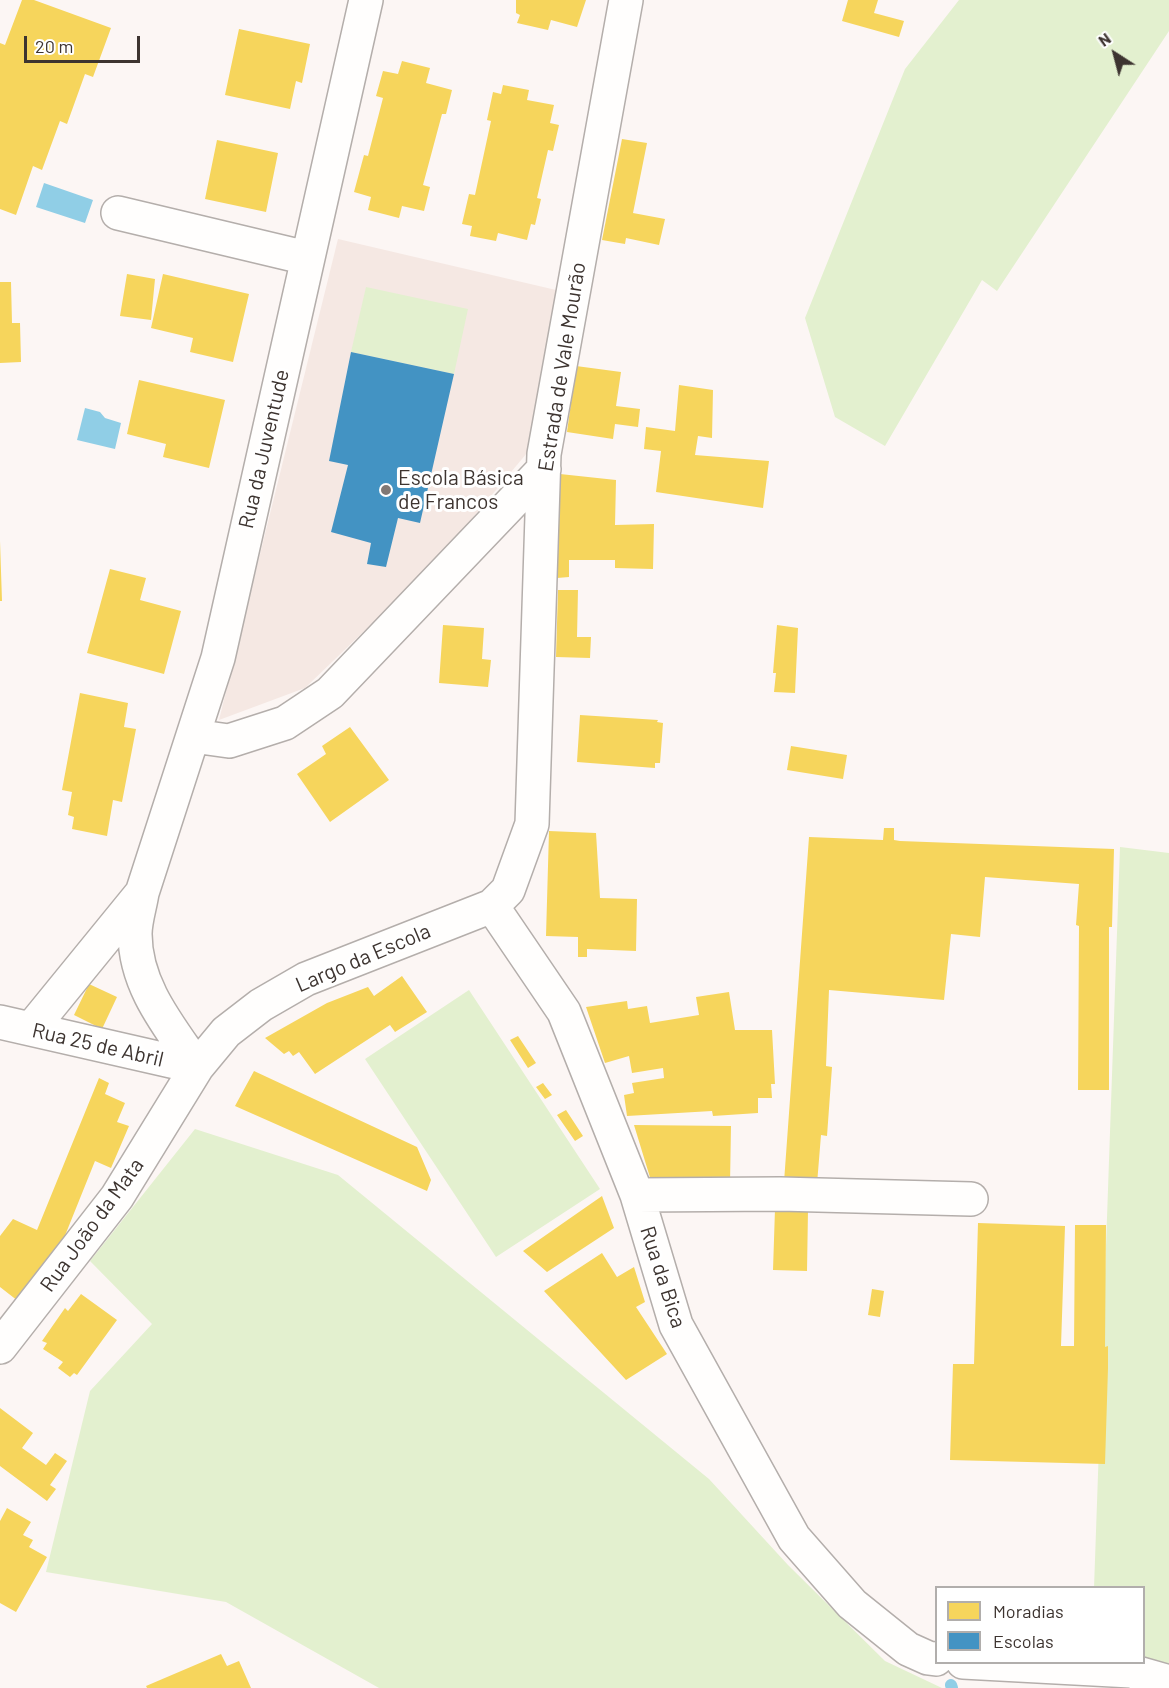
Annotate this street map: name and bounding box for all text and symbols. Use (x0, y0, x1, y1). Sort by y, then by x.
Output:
scale bar (27, 24, 142, 62)
north arrow (1085, 24, 1145, 84)
text: N (1094, 28, 1114, 50)
text: 20 m (35, 35, 73, 57)
street label: Estrada de Vale Mourão (533, 261, 591, 473)
street label: Rua da Juventude (233, 367, 295, 531)
place label: Escola Básica de Francos (398, 465, 524, 515)
marker: Escola Básica de Francos (379, 483, 393, 497)
street label: Largo da Escola (292, 918, 434, 998)
street label: Rua 25 de Abril (30, 1018, 166, 1072)
street label: Rua João da Mata (35, 1153, 149, 1297)
street label: Rua da Bica (635, 1223, 691, 1331)
legend (935, 1586, 1145, 1664)
text: Moradias (993, 1600, 1064, 1622)
text: Escolas (993, 1630, 1054, 1652)

